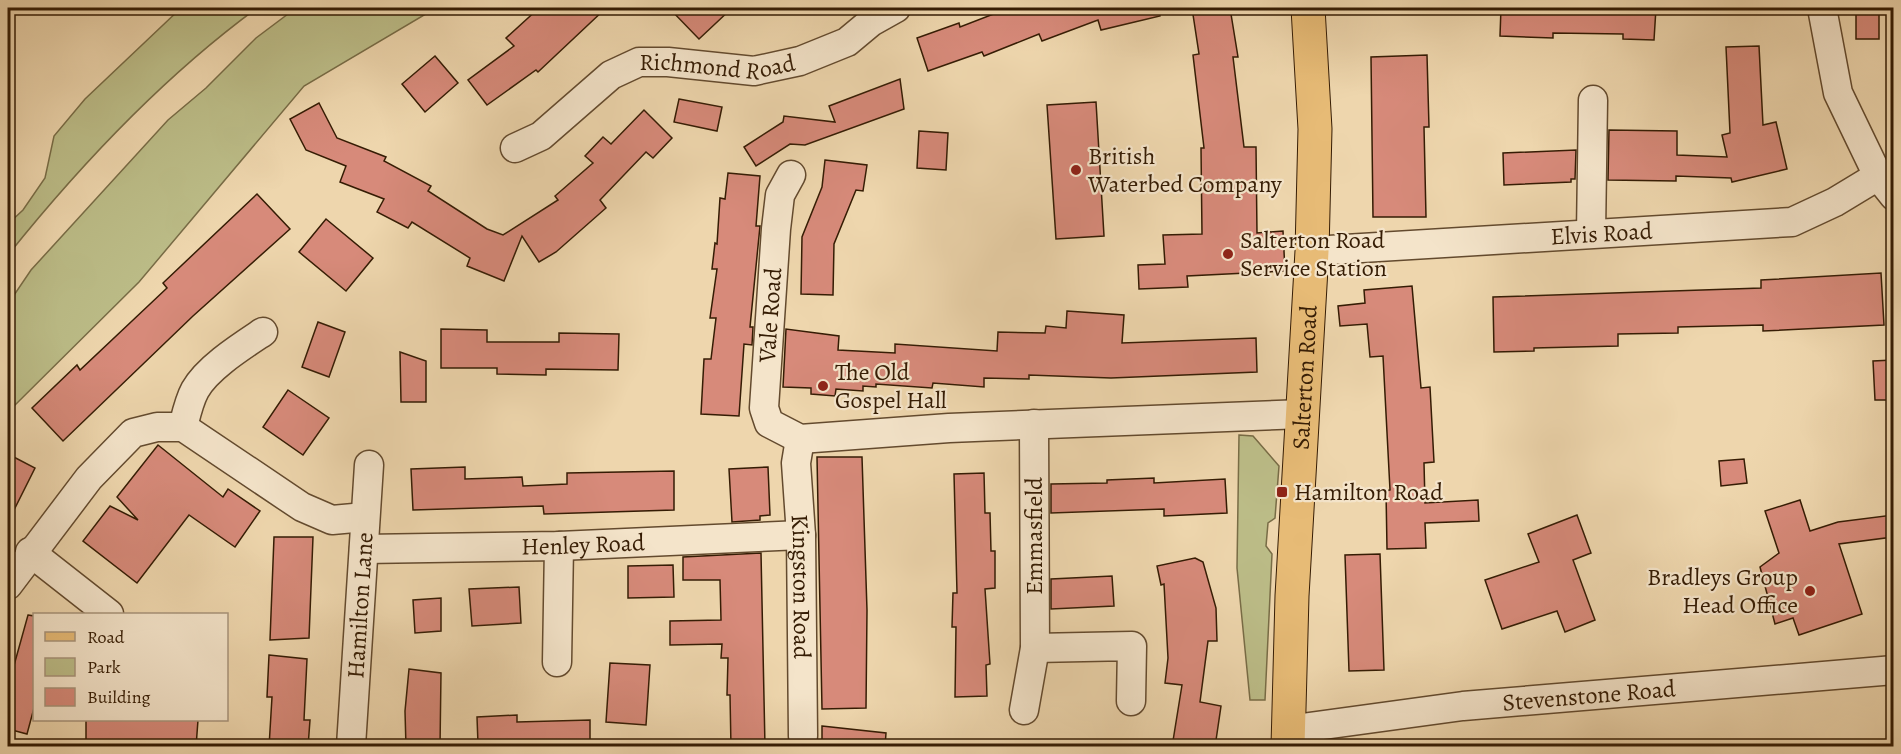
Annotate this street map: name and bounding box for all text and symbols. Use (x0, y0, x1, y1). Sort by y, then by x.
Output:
street label: Richmond Road (639, 46, 798, 88)
place label: British Waterbed Company (1087, 140, 1282, 200)
marker: British Waterbed Company (1069, 163, 1083, 177)
street label: Elvis Road (1550, 214, 1653, 253)
place label: Salterton Road Service Station (1240, 224, 1387, 284)
marker: Salterton Road Service Station (1221, 247, 1235, 261)
street label: Vale Road (751, 266, 789, 365)
street label: Salterton Road (1285, 304, 1325, 451)
place label: The Old Gospel Hall (835, 356, 947, 416)
marker: The Old Gospel Hall (816, 379, 830, 393)
place label: Hamilton Road (1294, 476, 1443, 508)
street label: Emmasfield (1018, 477, 1050, 595)
marker: Hamilton Road (1275, 485, 1289, 499)
street label: Kingston Road (784, 513, 818, 659)
street label: Henley Road (521, 526, 646, 563)
street label: Hamilton Lane (339, 531, 381, 679)
place label: Bradleys Group Head Office (1647, 561, 1798, 621)
marker: Bradleys Group Head Office (1803, 584, 1817, 598)
legend (33, 613, 228, 721)
text: Road (87, 625, 125, 649)
text: Park (87, 655, 121, 679)
street label: Stevenstone Road (1501, 672, 1677, 719)
text: Building (87, 685, 151, 709)

